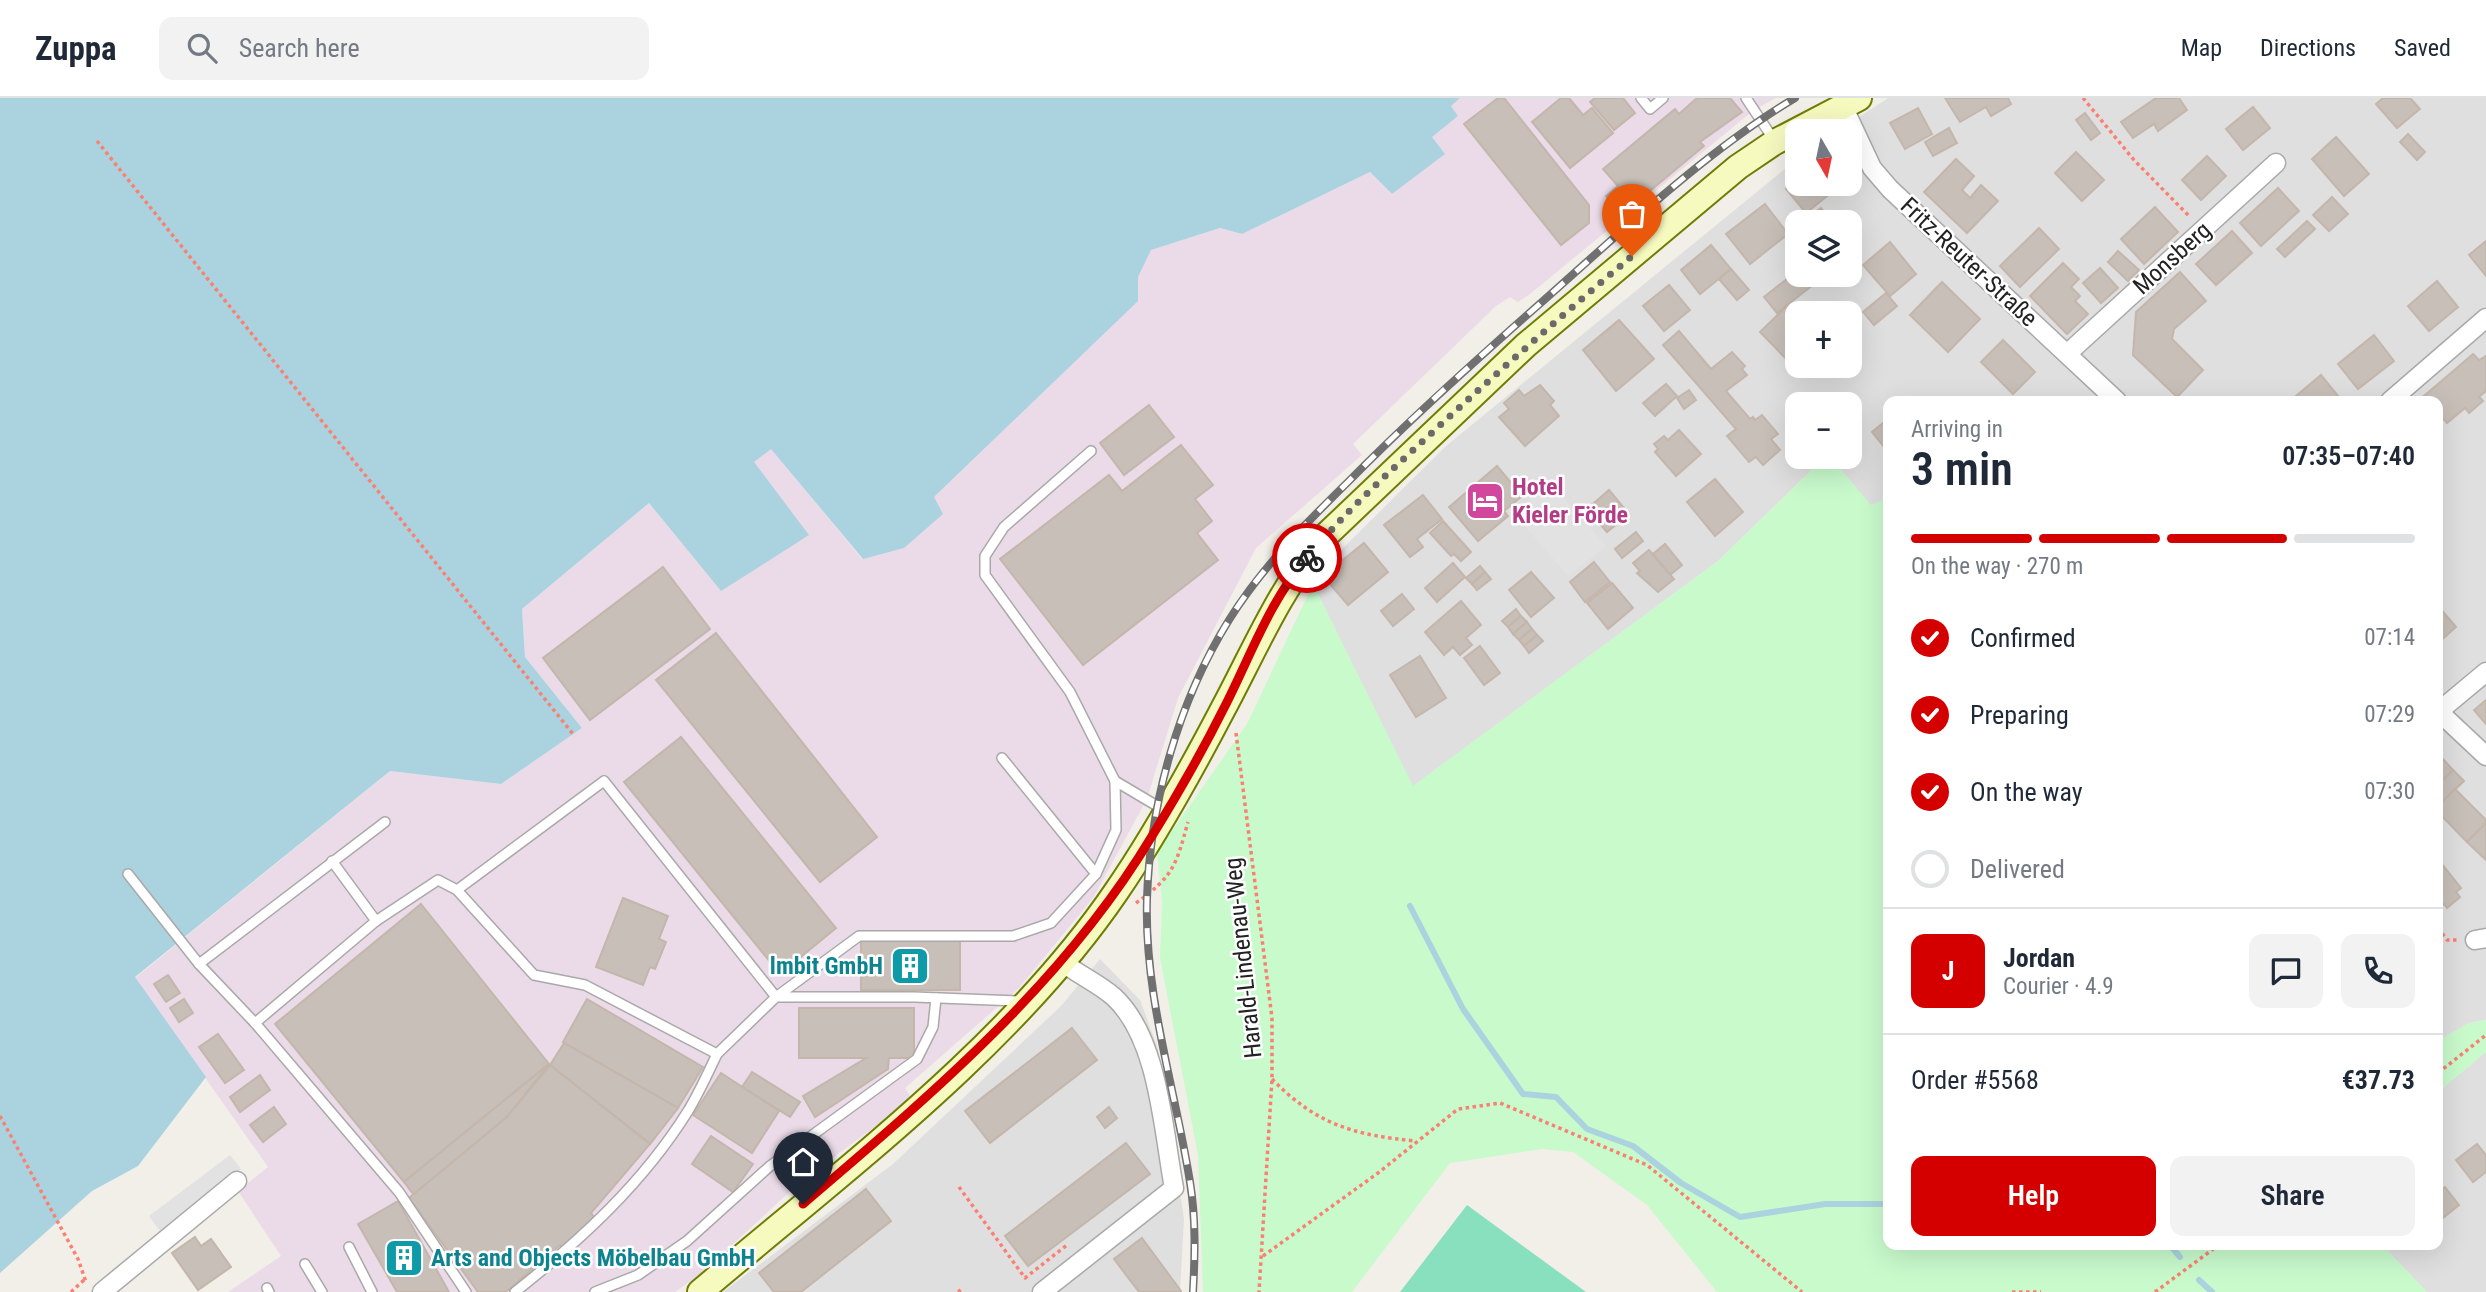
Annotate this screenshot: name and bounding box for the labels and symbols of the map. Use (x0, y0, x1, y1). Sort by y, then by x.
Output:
north arrow (1785, 119, 1862, 196)
pin (1602, 184, 1662, 256)
street label: Fritz-Reuter-Straße (1895, 192, 2043, 332)
street label: Monsberg (2127, 216, 2217, 300)
place label: Hotel Kieler Förde (1512, 473, 1628, 529)
hotel icon: Hotel Kieler Förde (1464, 480, 1506, 522)
courier (1272, 523, 1342, 593)
street label: Harald-Lindenau-Weg (1219, 856, 1267, 1060)
building icon: lmbit GmbH (889, 945, 931, 987)
place label: lmbit GmbH (770, 952, 883, 980)
pin (773, 1132, 833, 1204)
building icon: Arts and Objects Möbelbau GmbH (383, 1237, 425, 1279)
place label: Arts and Objects Möbelbau GmbH (431, 1244, 755, 1272)

